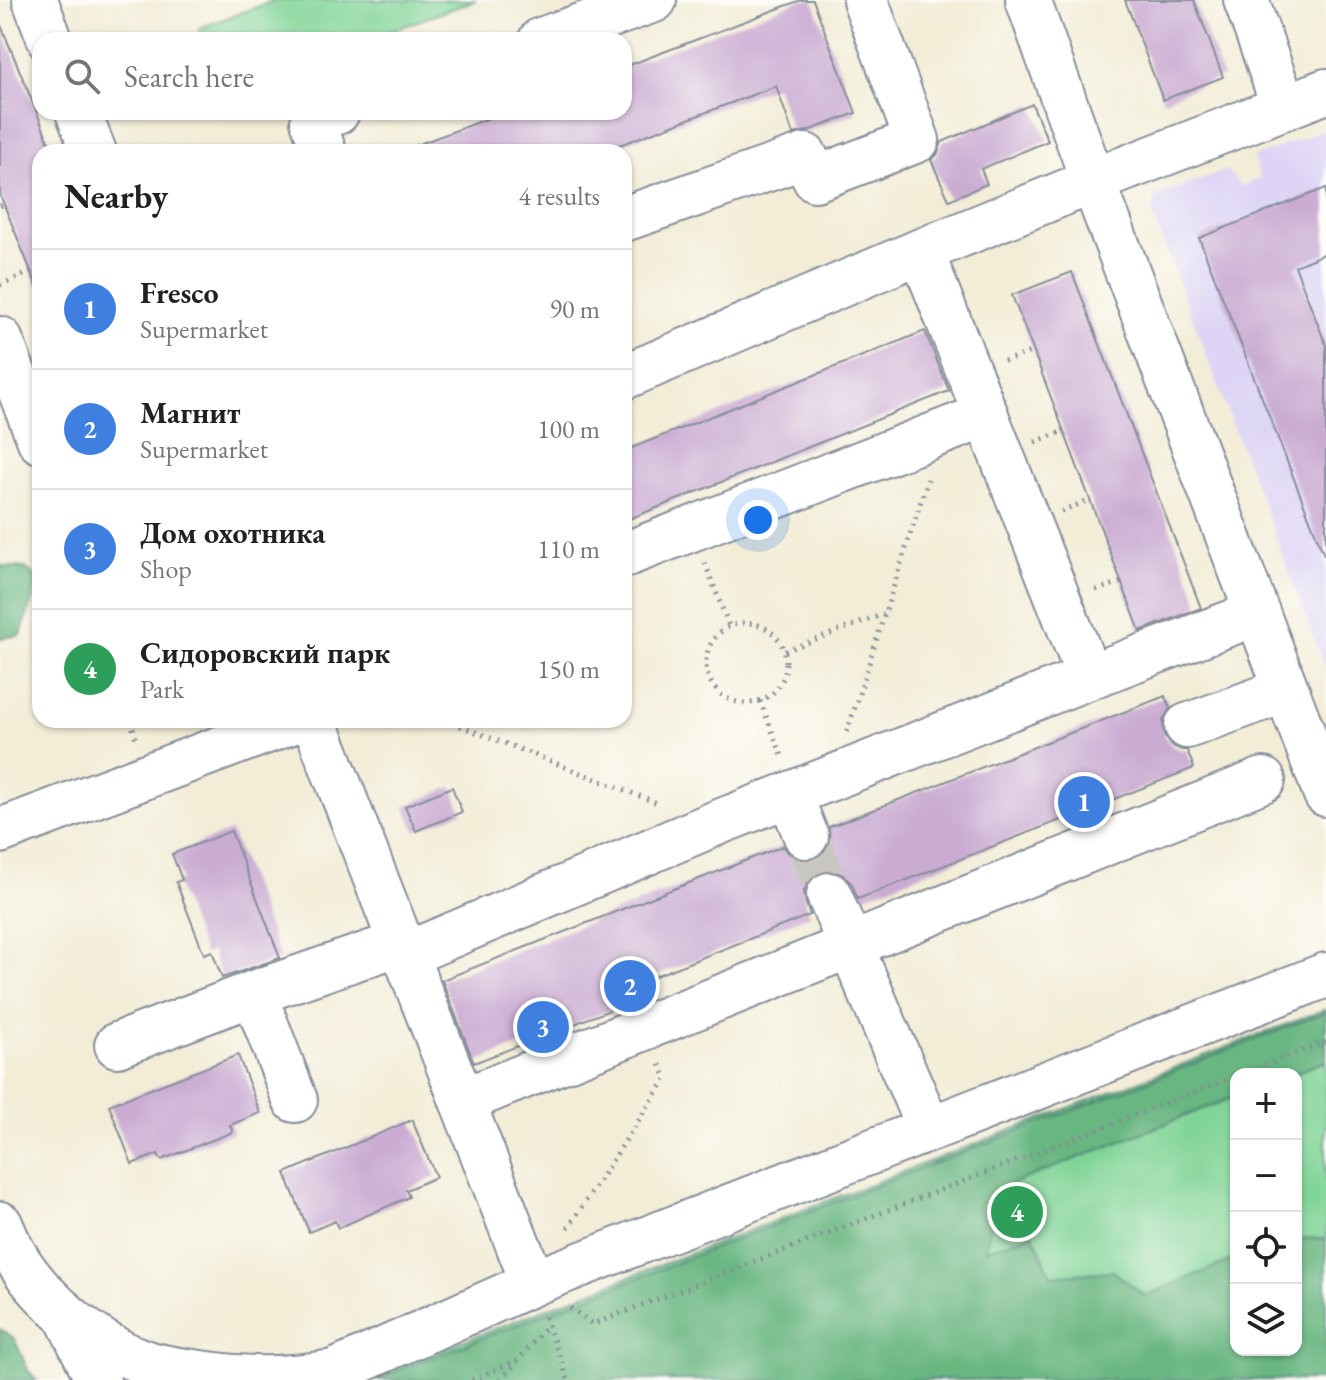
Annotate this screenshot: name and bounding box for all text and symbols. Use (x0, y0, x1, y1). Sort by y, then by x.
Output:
search box (32, 32, 632, 120)
icon: search (60, 54, 104, 98)
text: Search here (124, 57, 254, 96)
text: Nearby (64, 174, 168, 218)
text: 4 results (519, 179, 600, 213)
text: Fresco (140, 273, 219, 312)
text: 1 (83, 292, 97, 326)
text: 90 m (550, 292, 600, 326)
text: Supermarket (140, 312, 268, 346)
text: Магнит (140, 393, 240, 432)
text: 2 (83, 412, 97, 446)
text: 100 m (537, 412, 600, 446)
text: Supermarket (140, 432, 268, 466)
your location (738, 500, 778, 540)
text: Дом охотника (140, 513, 325, 552)
text: 3 (83, 532, 97, 566)
text: 110 m (537, 532, 600, 566)
text: Shop (140, 552, 192, 586)
text: Сидоровский парк (140, 633, 390, 672)
text: 4 (83, 652, 97, 686)
text: 150 m (537, 652, 600, 686)
text: Park (140, 672, 184, 706)
pin: 1 (1058, 772, 1110, 832)
pin: 2 (604, 956, 656, 1016)
pin: 3 (517, 997, 569, 1057)
map controls (1230, 1068, 1302, 1356)
button: + (1230, 1068, 1302, 1140)
button: − (1230, 1140, 1302, 1212)
pin: 4 (991, 1182, 1043, 1242)
button: locate (1230, 1212, 1302, 1284)
button: layers (1230, 1284, 1302, 1356)

